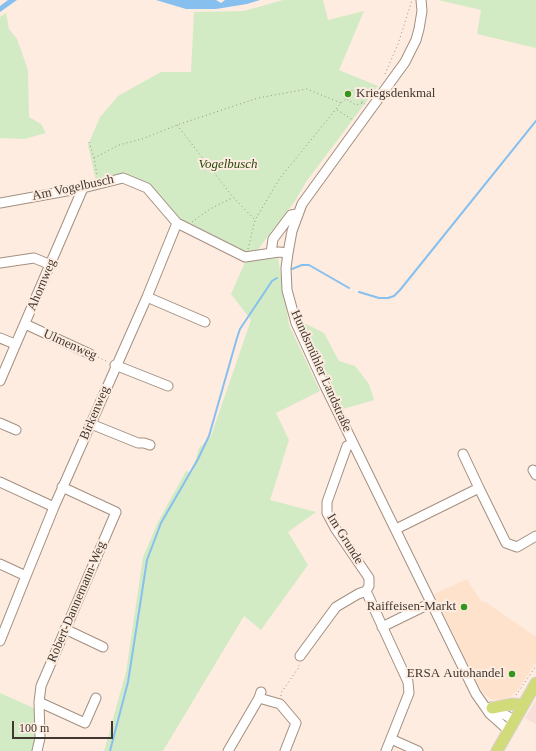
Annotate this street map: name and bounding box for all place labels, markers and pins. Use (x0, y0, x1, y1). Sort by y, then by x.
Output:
place label: Kriegsdenkmal (356, 86, 435, 102)
marker: Kriegsdenkmal (343, 89, 353, 99)
place label: Raiffeisen-Markt (367, 599, 456, 615)
marker: Raiffeisen-Markt (459, 602, 469, 612)
place label: ERSA Autohandel (407, 666, 504, 682)
marker: ERSA Autohandel (507, 669, 517, 679)

